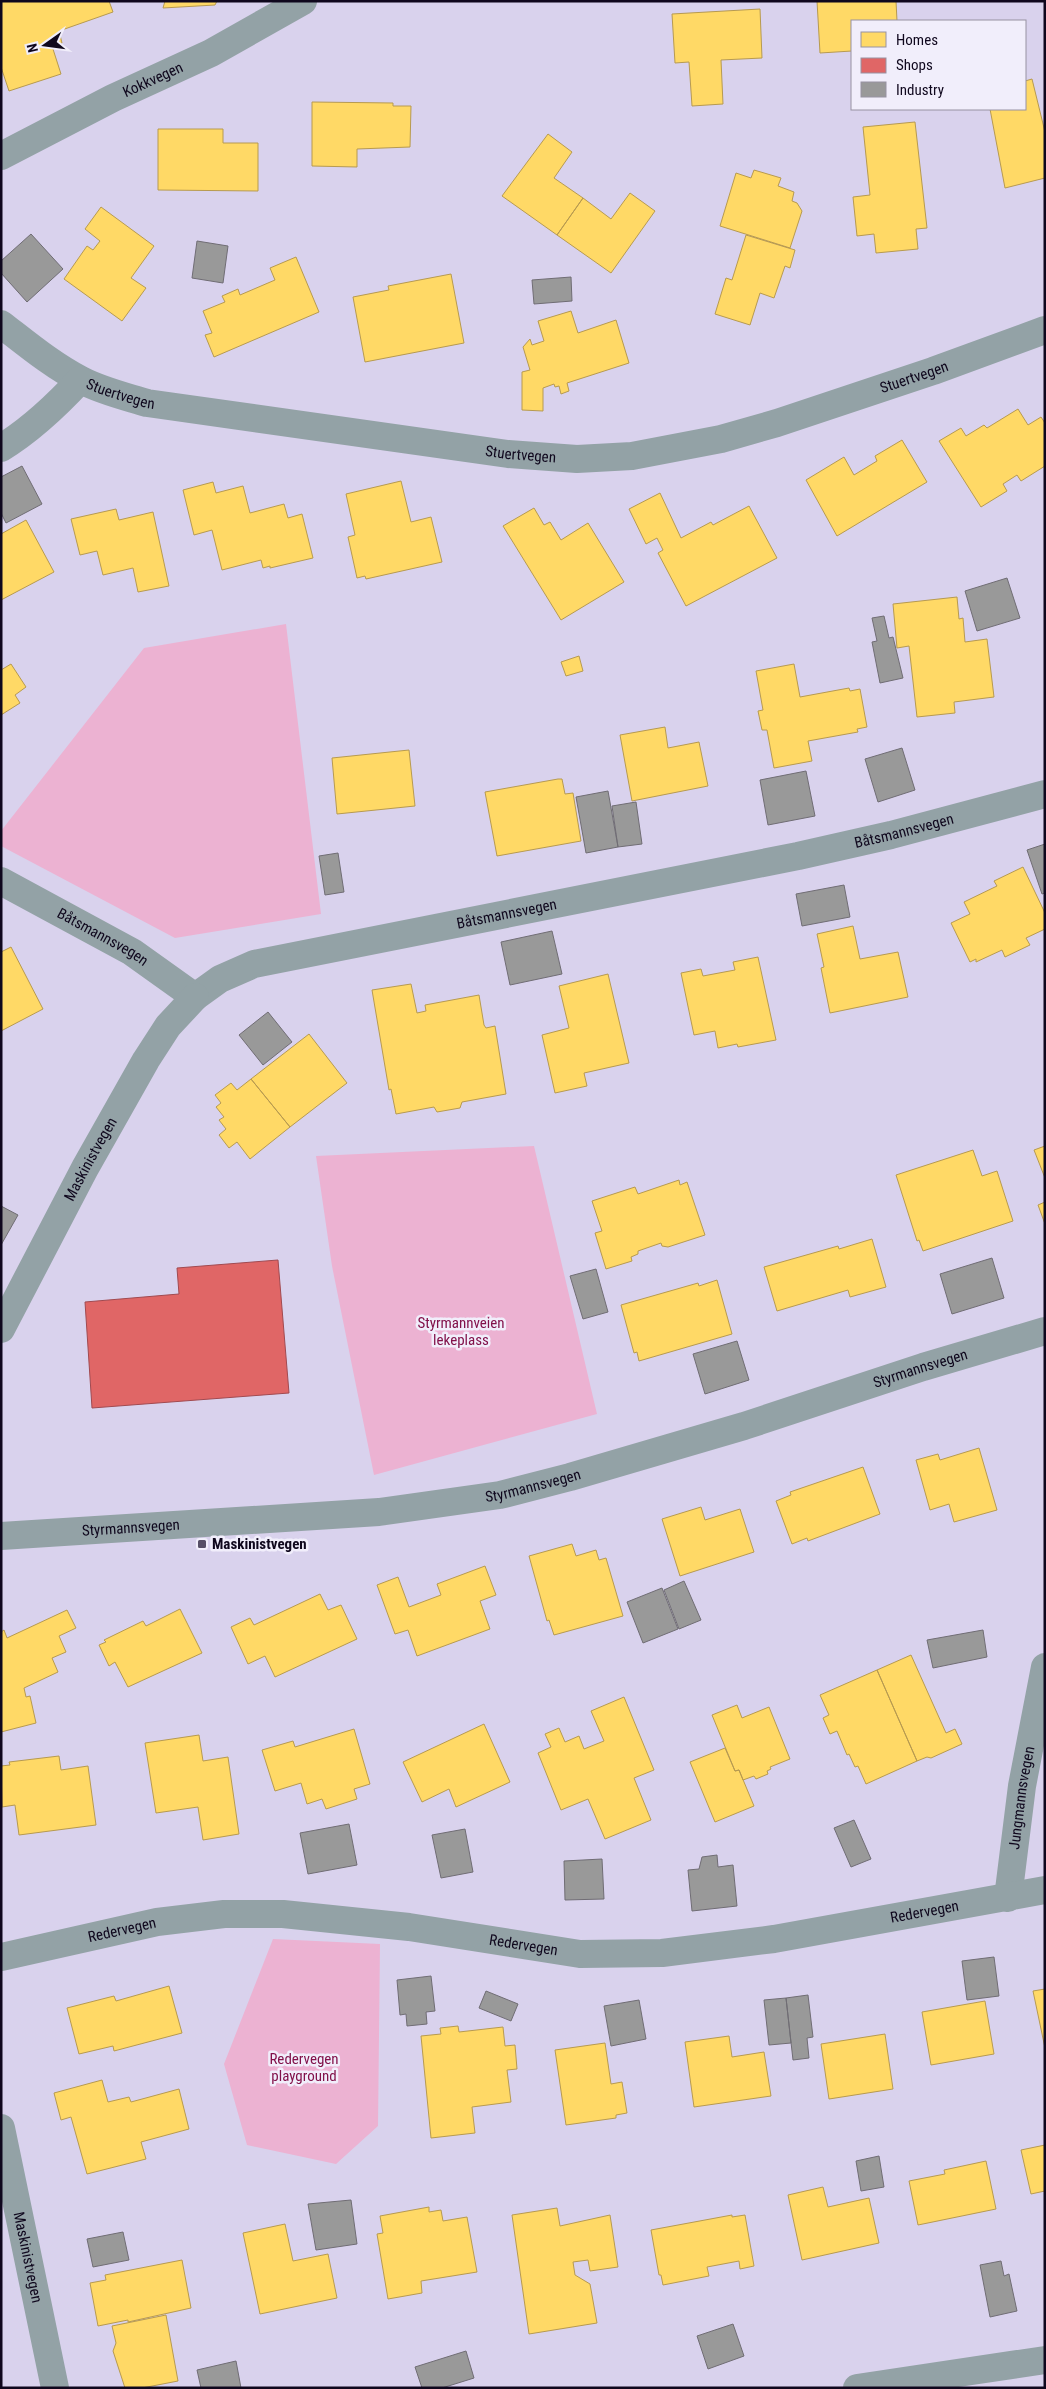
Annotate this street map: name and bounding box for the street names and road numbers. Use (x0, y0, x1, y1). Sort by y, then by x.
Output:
street label: Kokkvegen (120, 58, 186, 101)
street label: Stuertvegen (878, 357, 951, 397)
street label: Stuertvegen (83, 375, 156, 413)
street label: Stuertvegen (484, 442, 557, 466)
street label: Båtsmannsvegen (853, 810, 956, 852)
street label: Båtsmannsvegen (455, 895, 558, 933)
street label: Båtsmannsvegen (54, 904, 152, 970)
street label: Maskinistvegen (60, 1114, 121, 1204)
street label: Styrmannsvegen (871, 1345, 970, 1392)
street label: Styrmannsvegen (484, 1465, 583, 1506)
street label: Styrmannsvegen (81, 1516, 180, 1540)
street label: Jungmannsvegen (1005, 1745, 1038, 1851)
street label: Redervegen (889, 1897, 960, 1927)
street label: Redervegen (86, 1913, 158, 1946)
street label: Redervegen (488, 1931, 559, 1959)
street label: Maskinistvegen (10, 2210, 46, 2304)

